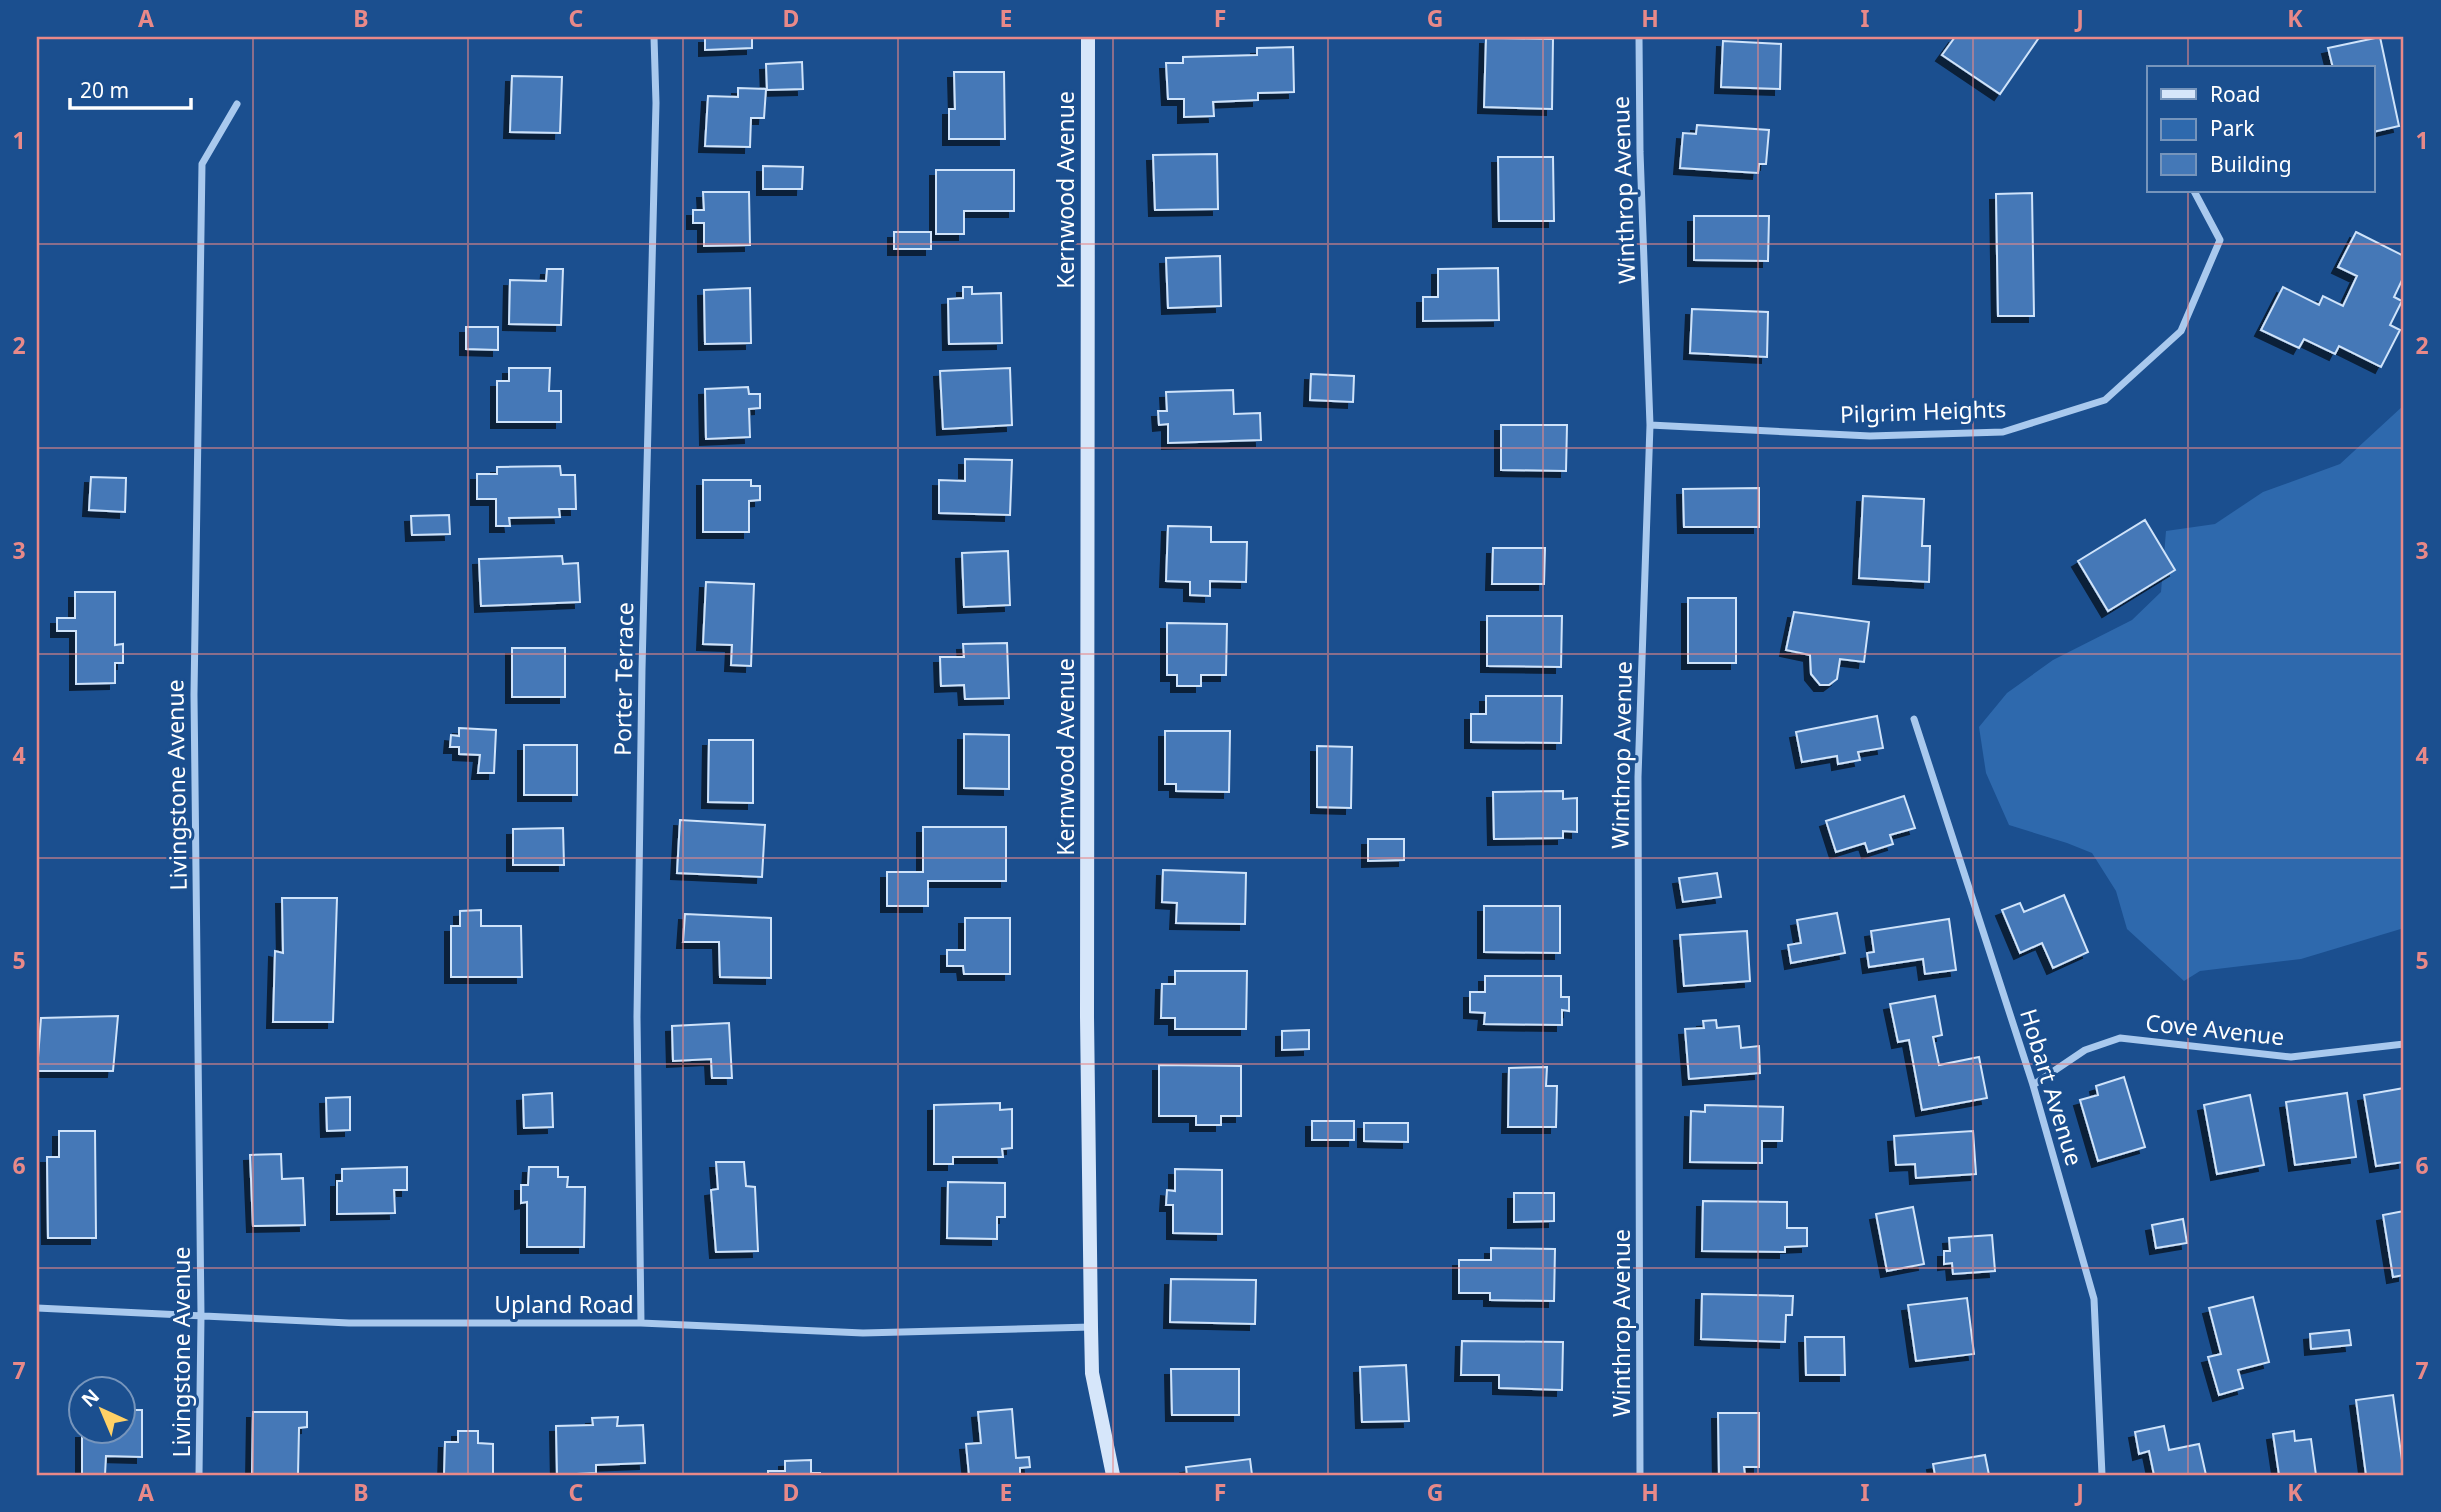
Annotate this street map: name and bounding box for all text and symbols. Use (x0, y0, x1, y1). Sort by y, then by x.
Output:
text: A (138, 2, 154, 34)
text: B (353, 2, 369, 34)
text: C (569, 2, 584, 34)
text: D (783, 2, 799, 34)
text: E (1000, 2, 1012, 34)
text: F (1214, 2, 1226, 34)
text: G (1427, 2, 1443, 34)
text: H (1641, 2, 1659, 34)
text: I (1861, 2, 1870, 34)
text: J (2074, 2, 2084, 34)
text: K (2287, 2, 2303, 34)
scale bar (70, 66, 191, 110)
legend (2147, 66, 2374, 192)
text: 20 m (80, 76, 129, 104)
text: Road (2210, 80, 2260, 108)
street label: Kernwood Avenue (1049, 91, 1081, 289)
street label: Winthrop Avenue (1604, 96, 1642, 284)
text: Park (2210, 114, 2255, 142)
text: 1 (12, 124, 26, 156)
text: 1 (2415, 124, 2429, 156)
text: Building (2210, 150, 2292, 178)
text: 2 (12, 329, 26, 361)
text: 2 (2415, 329, 2429, 361)
street label: Pilgrim Heights (1839, 392, 2007, 430)
text: 3 (12, 534, 26, 566)
text: 3 (2415, 534, 2429, 566)
street label: Porter Terrace (606, 602, 640, 756)
street label: Kernwood Avenue (1049, 658, 1081, 856)
street label: Winthrop Avenue (1603, 661, 1639, 849)
street label: Livingstone Avenue (158, 679, 194, 891)
text: 4 (12, 739, 26, 771)
text: 4 (2415, 739, 2429, 771)
text: 5 (12, 944, 26, 976)
text: 5 (2415, 944, 2429, 976)
street label: Hobart Avenue (2013, 1005, 2091, 1169)
street label: Cove Avenue (2144, 1006, 2286, 1052)
text: 6 (12, 1149, 26, 1181)
text: 6 (2415, 1149, 2429, 1181)
street label: Winthrop Avenue (1605, 1229, 1637, 1417)
street label: Livingstone Avenue (165, 1246, 197, 1458)
street label: Upland Road (494, 1288, 634, 1320)
text: 7 (12, 1354, 26, 1386)
text: 7 (2415, 1354, 2429, 1386)
north arrow (66, 1376, 136, 1446)
text: N (76, 1383, 105, 1412)
text: A (138, 1476, 154, 1508)
text: B (353, 1476, 369, 1508)
text: C (569, 1476, 584, 1508)
text: D (783, 1476, 799, 1508)
text: E (1000, 1476, 1012, 1508)
text: F (1214, 1476, 1226, 1508)
text: G (1427, 1476, 1443, 1508)
text: H (1641, 1476, 1659, 1508)
text: I (1861, 1476, 1870, 1508)
text: J (2074, 1476, 2084, 1508)
text: K (2287, 1476, 2303, 1508)

